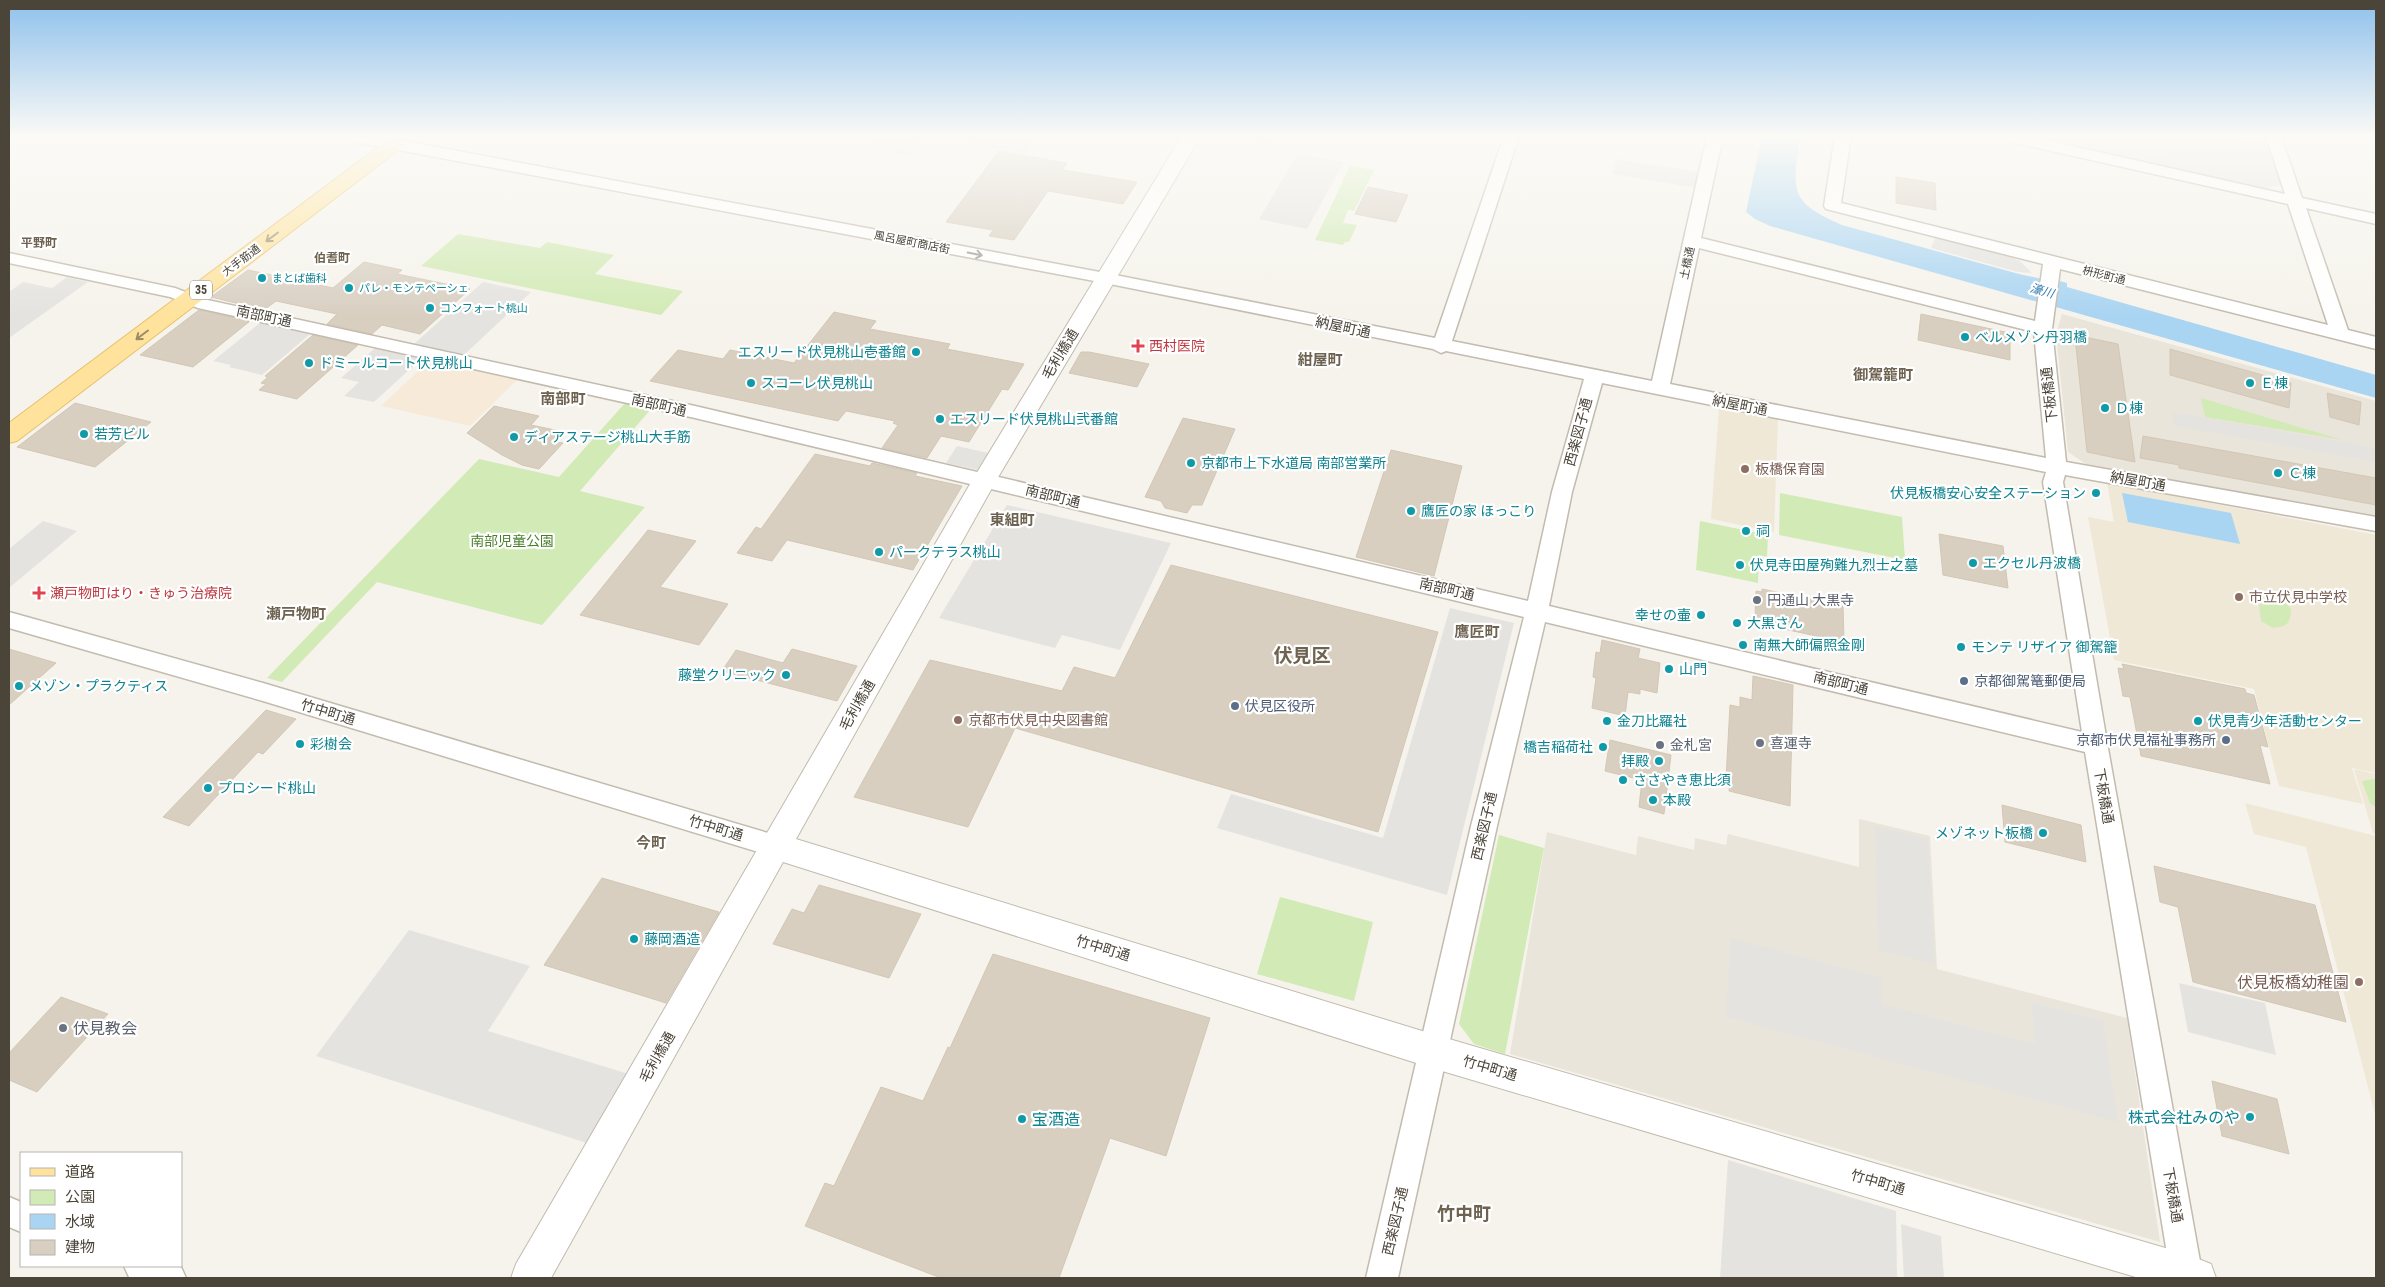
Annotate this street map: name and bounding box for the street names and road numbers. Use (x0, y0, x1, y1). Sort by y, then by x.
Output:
street label: 風呂屋町商店街 (873, 229, 951, 256)
street label: 大手筋通 (220, 242, 263, 279)
street label: 土橋通 (1678, 246, 1697, 281)
street label: 枡形町通 (2081, 264, 2127, 287)
road number: 35 (190, 280, 212, 300)
street label: 南部町通 (235, 302, 293, 330)
street label: 納屋町通 (1314, 313, 1372, 341)
street label: 毛利橋通 (1039, 326, 1081, 382)
street label: 下板橋通 (2038, 366, 2060, 424)
street label: 南部町通 (630, 391, 688, 419)
street label: 納屋町通 (1711, 392, 1769, 418)
street label: 西楽図子通 (1561, 396, 1595, 468)
street label: 納屋町通 (2109, 468, 2167, 494)
street label: 南部町通 (1024, 481, 1082, 511)
street label: 南部町通 (1418, 575, 1476, 603)
street label: 南部町通 (1812, 668, 1870, 698)
street label: 毛利橋通 (836, 677, 878, 733)
street label: 竹中町通 (299, 696, 357, 728)
street label: 下板橋通 (2091, 767, 2117, 825)
street label: 西楽図子通 (1468, 790, 1500, 862)
street label: 竹中町通 (687, 812, 745, 844)
street label: 竹中町通 (1074, 932, 1132, 964)
street label: 毛利橋通 (636, 1029, 678, 1085)
street label: 竹中町通 (1461, 1053, 1519, 1083)
street label: 下板橋通 (2160, 1166, 2186, 1224)
street label: 竹中町通 (1849, 1167, 1907, 1197)
street label: 西楽図子通 (1379, 1185, 1411, 1257)

